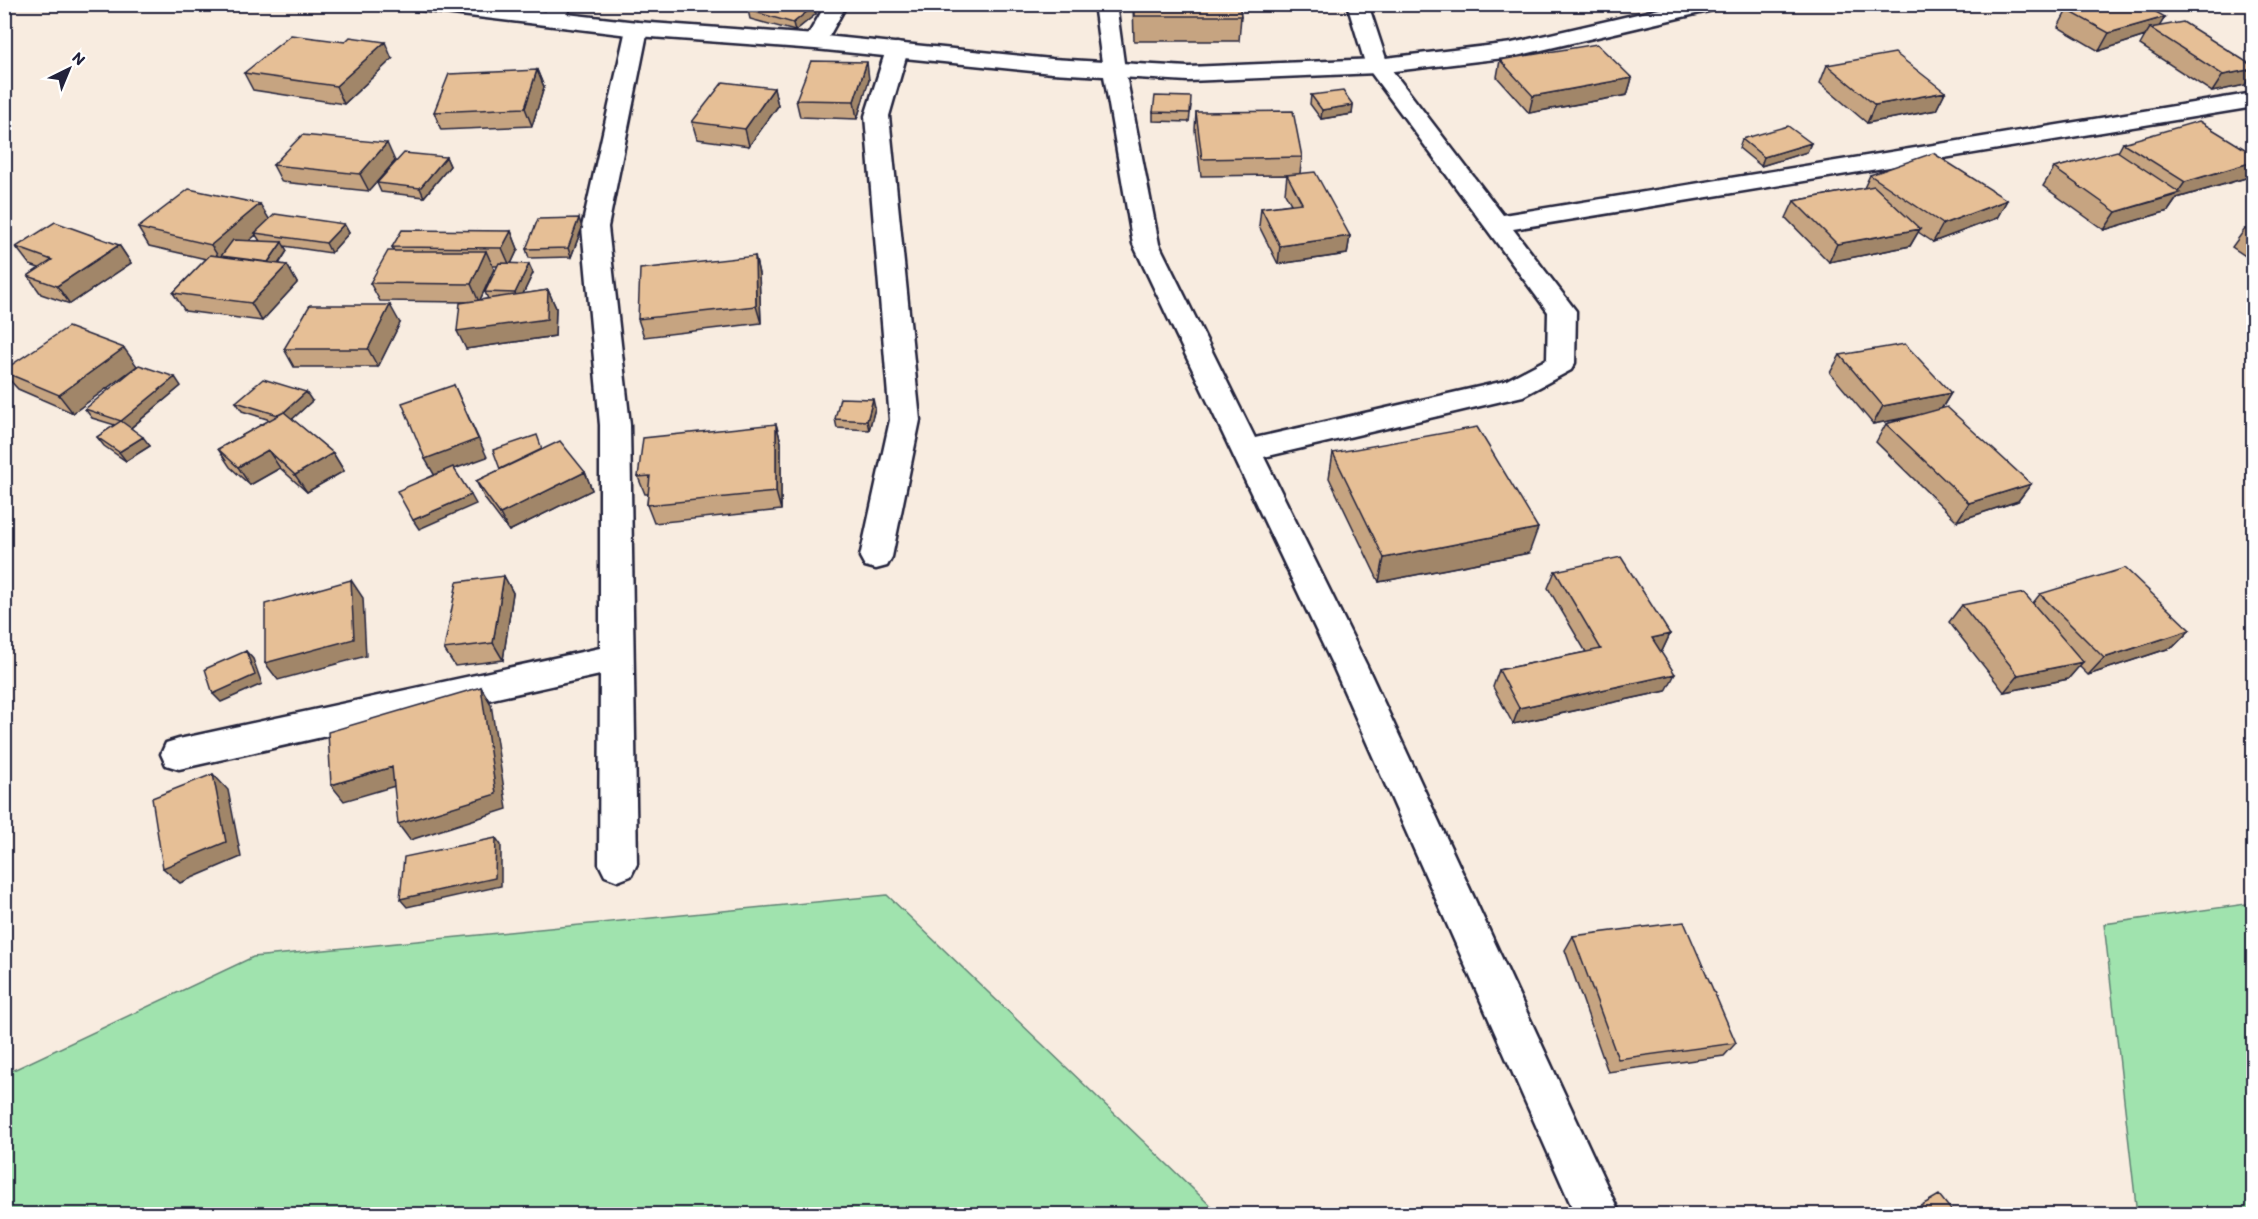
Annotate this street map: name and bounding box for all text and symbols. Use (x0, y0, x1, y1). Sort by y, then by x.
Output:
north arrow (39, 39, 99, 99)
text: N (68, 48, 89, 69)

